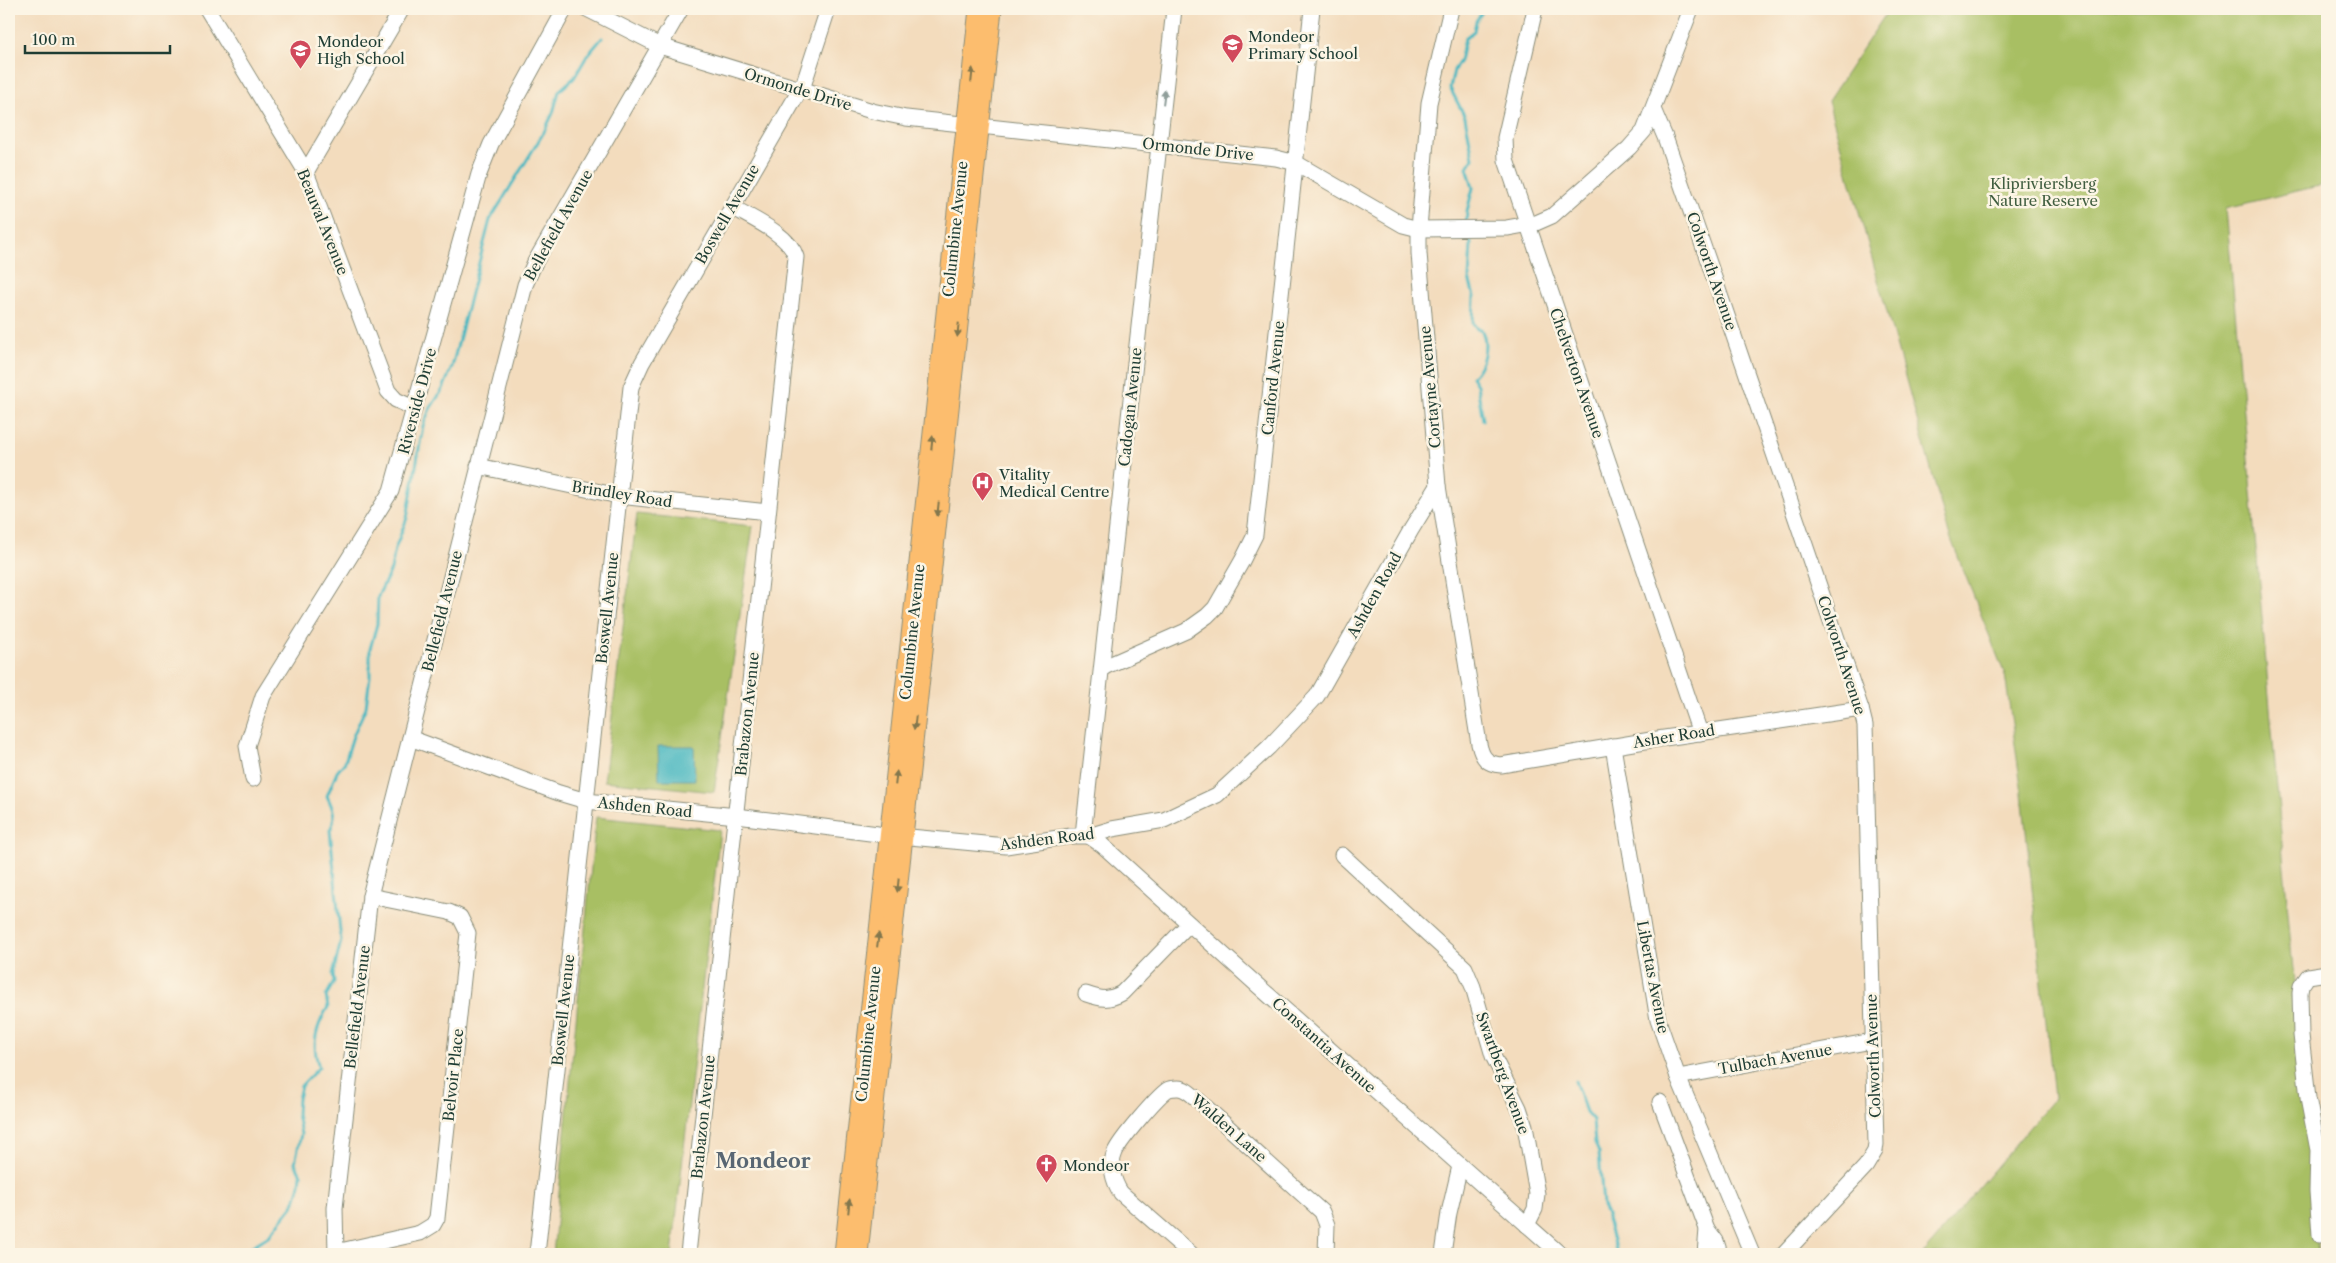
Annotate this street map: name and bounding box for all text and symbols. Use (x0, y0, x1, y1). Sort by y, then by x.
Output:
scale bar (25, 22, 170, 54)
place label: Mondeor Primary School (1248, 27, 1359, 63)
text: 100 m (32, 30, 75, 49)
place label: Mondeor High School (317, 32, 405, 68)
school or university icon: Mondeor Primary School (1220, 33, 1244, 64)
school or university icon: Mondeor High School (289, 38, 313, 69)
street label: Ormonde Drive (742, 64, 854, 114)
one-way arrow (968, 67, 976, 83)
one-way arrow (1160, 88, 1168, 104)
street label: Ormonde Drive (1141, 134, 1255, 164)
street label: Columbine Avenue (938, 160, 972, 298)
street label: Boswell Avenue (691, 161, 763, 267)
street label: Beauval Avenue (293, 166, 353, 278)
street label: Bellefield Avenue (520, 166, 596, 284)
park label: Klipriviersberg Nature Reserve (1988, 174, 2098, 210)
street label: Colworth Avenue (1683, 209, 1741, 333)
street label: Chelverton Avenue (1546, 305, 1608, 441)
street label: Canford Avenue (1258, 320, 1288, 436)
one-way arrow (954, 323, 962, 339)
street label: Cortayne Avenue (1415, 325, 1445, 449)
street label: Riverside Drive (394, 346, 440, 456)
street label: Cadogan Avenue (1114, 346, 1146, 468)
one-way arrow (928, 434, 936, 450)
place label: Vitality Medical Centre (998, 465, 1109, 501)
hospital icon: Vitality Medical Centre (971, 471, 995, 502)
street label: Brindley Road (570, 477, 674, 511)
one-way arrow (934, 502, 942, 518)
street label: Bellefield Avenue (418, 548, 466, 674)
street label: Ashden Road (1342, 549, 1405, 642)
street label: Boswell Avenue (592, 551, 622, 665)
street label: Columbine Avenue (895, 563, 929, 701)
street label: Colworth Avenue (1814, 593, 1870, 717)
street label: Brabazon Avenue (731, 651, 763, 777)
one-way arrow (911, 715, 919, 731)
street label: Asher Road (1631, 720, 1716, 752)
one-way arrow (892, 770, 900, 786)
street label: Ashden Road (596, 792, 693, 821)
street label: Ashden Road (998, 824, 1095, 854)
one-way arrow (894, 877, 902, 893)
street label: Libertas Avenue (1633, 919, 1673, 1035)
one-way arrow (874, 932, 882, 948)
street label: Bellefield Avenue (340, 944, 374, 1070)
street label: Boswell Avenue (548, 953, 578, 1067)
street label: Columbine Avenue (851, 965, 885, 1103)
street label: Constantia Avenue (1268, 993, 1380, 1097)
street label: Colworth Avenue (1861, 994, 1885, 1118)
street label: Swartberg Avenue (1472, 1009, 1534, 1137)
street label: Belvoir Place (439, 1028, 467, 1122)
street label: Tulbach Avenue (1717, 1040, 1833, 1078)
street label: Brabazon Avenue (687, 1054, 719, 1180)
street label: Walden Lane (1187, 1089, 1271, 1166)
district label: Mondeor (716, 1149, 811, 1173)
church icon: Mondeor (1035, 1153, 1059, 1184)
place label: Mondeor (1063, 1156, 1130, 1175)
one-way arrow (845, 1197, 853, 1213)

